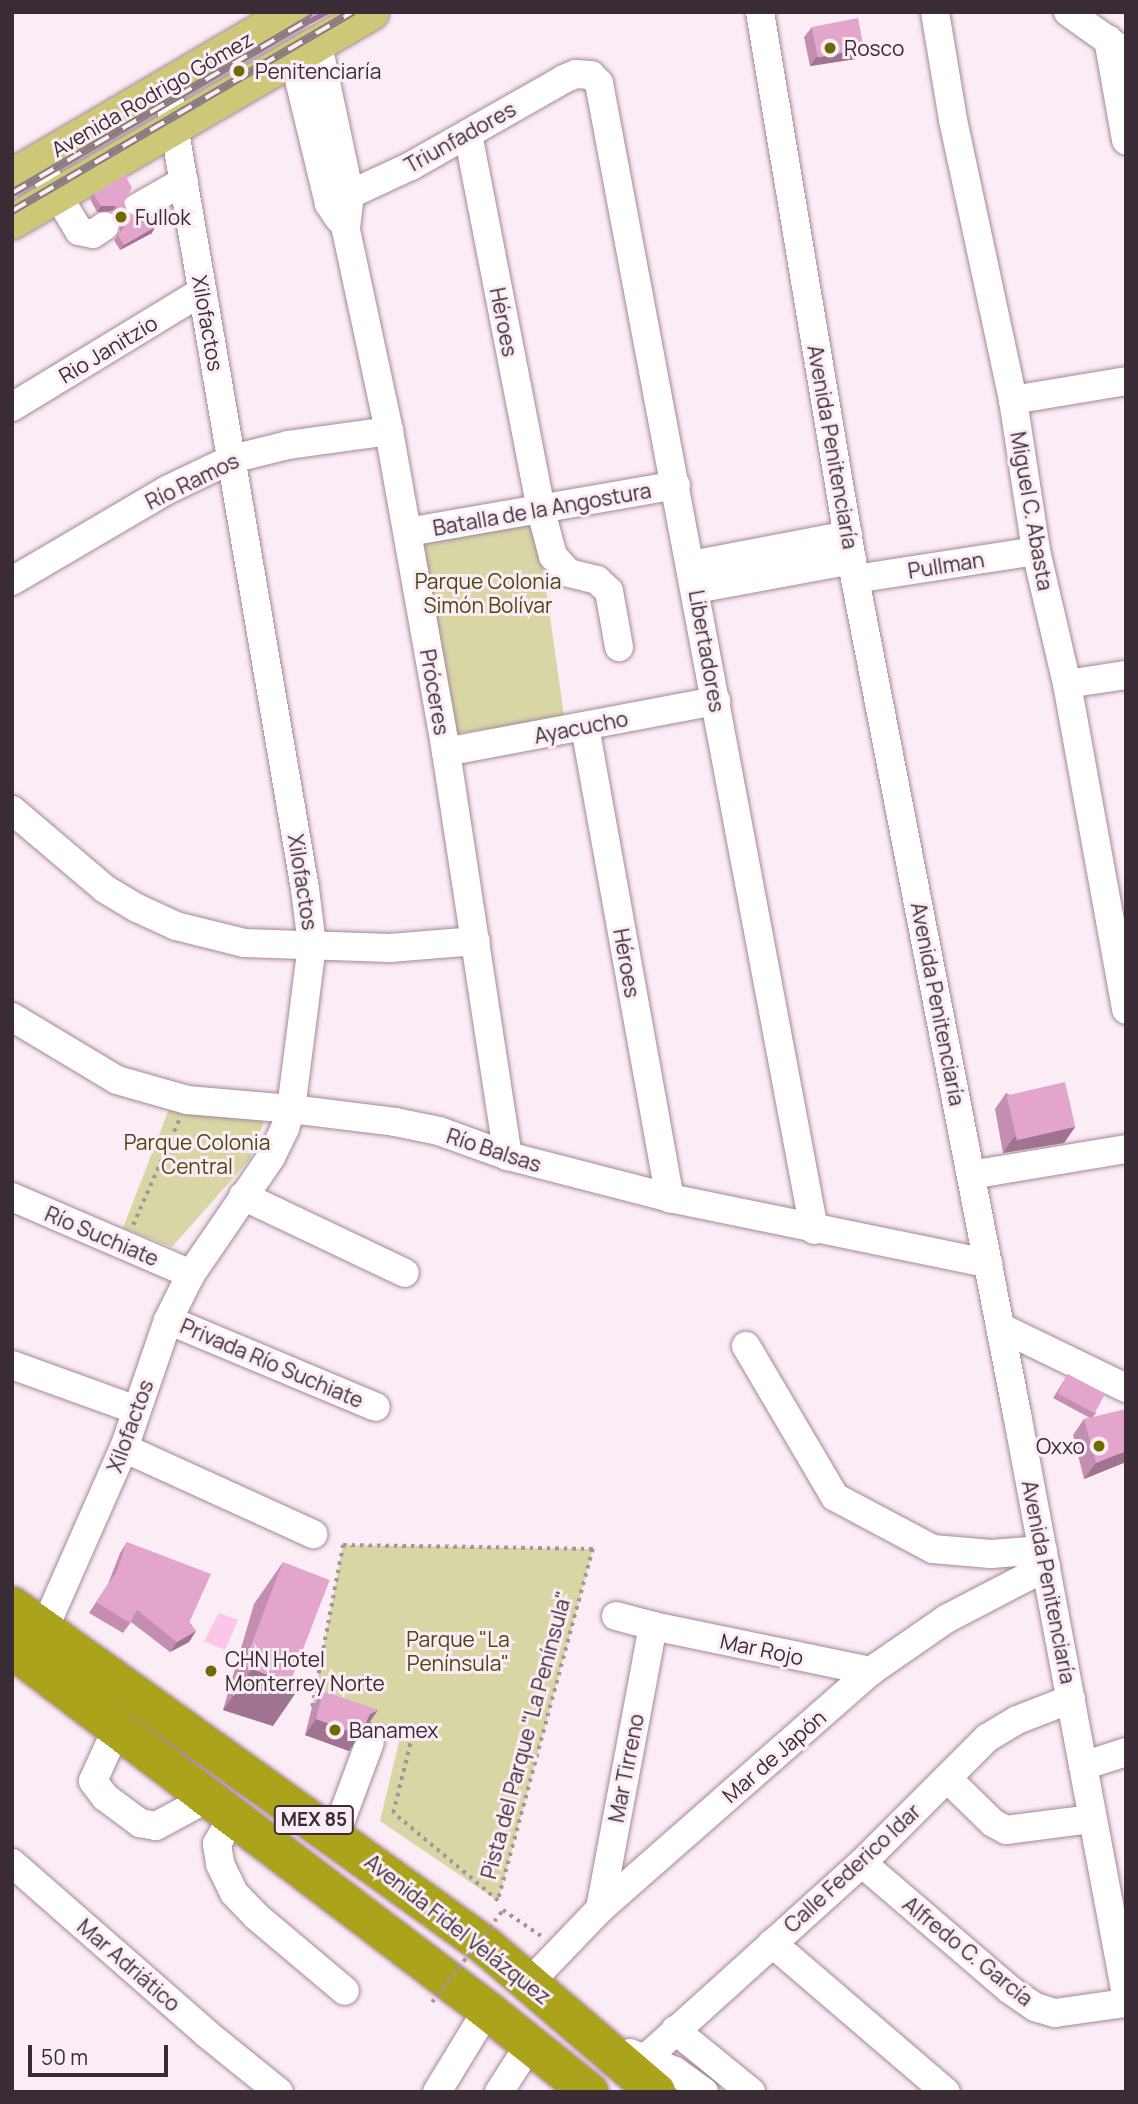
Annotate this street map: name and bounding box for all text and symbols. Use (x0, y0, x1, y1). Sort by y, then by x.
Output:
street label: Avenida Rodrigo Gómez (47, 26, 257, 162)
place label: Rosco (844, 35, 904, 61)
marker: Rosco (822, 40, 838, 56)
place label: Penitenciaría (255, 58, 381, 84)
marker: Penitenciaría (229, 61, 249, 81)
street label: Triunfadores (400, 96, 520, 178)
place label: Fullok (135, 204, 191, 230)
marker: Fullok (113, 209, 129, 225)
street label: Xilofactos (187, 273, 229, 373)
street label: Héroes (485, 285, 523, 359)
street label: Rio Janitzio (54, 310, 162, 388)
street label: Avenida Penitenciaría (803, 343, 863, 551)
street label: Miguel C. Abasta (1006, 430, 1058, 592)
street label: Río Ramos (141, 448, 243, 514)
street label: Batalla de la Angostura (431, 477, 653, 541)
street label: Pullman (906, 547, 986, 583)
park label: Parque Colonia Simón Bolívar (415, 568, 561, 618)
street label: Libertadores (684, 588, 730, 714)
street label: Próceres (415, 647, 455, 737)
street label: Ayacucho (532, 706, 630, 748)
street label: Xilofactos (283, 832, 323, 932)
street label: Avenida Penitenciaría (906, 900, 970, 1108)
street label: Héroes (609, 926, 645, 1000)
street label: Río Balsas (444, 1123, 544, 1177)
park label: Parque Colonia Central (124, 1129, 270, 1179)
street label: Río Suchiate (41, 1201, 163, 1271)
street label: Privada Río Suchiate (177, 1313, 367, 1413)
street label: Xilofactos (102, 1376, 158, 1476)
place label: Oxxo (1036, 1433, 1085, 1459)
marker: Oxxo (1091, 1438, 1107, 1454)
street label: Avenida Penitenciaría (1017, 1478, 1081, 1686)
street label: Pista del Parque "La Península" (475, 1588, 577, 1882)
park label: Parque "La Península" (406, 1626, 510, 1676)
street label: Mar Rojo (718, 1628, 806, 1670)
place label: CHN Hotel Monterrey Norte (225, 1646, 385, 1696)
marker: CHN Hotel Monterrey Norte (203, 1663, 219, 1679)
street label: Mar de Japón (717, 1704, 831, 1808)
street label: Mar Tirreno (603, 1711, 649, 1825)
place label: Banamex (349, 1717, 438, 1743)
marker: Banamex (327, 1722, 343, 1738)
street label: Calle Federico Idar (779, 1798, 925, 1938)
road number: MEX 85 (274, 1804, 354, 1836)
street label: Avenida Fidel Velázquez (360, 1849, 556, 2009)
street label: Alfredo C. García (898, 1891, 1038, 2011)
street label: Mar Adriático (72, 1913, 186, 2017)
scale bar (32, 2030, 172, 2074)
text: 50 m (41, 2043, 88, 2071)

